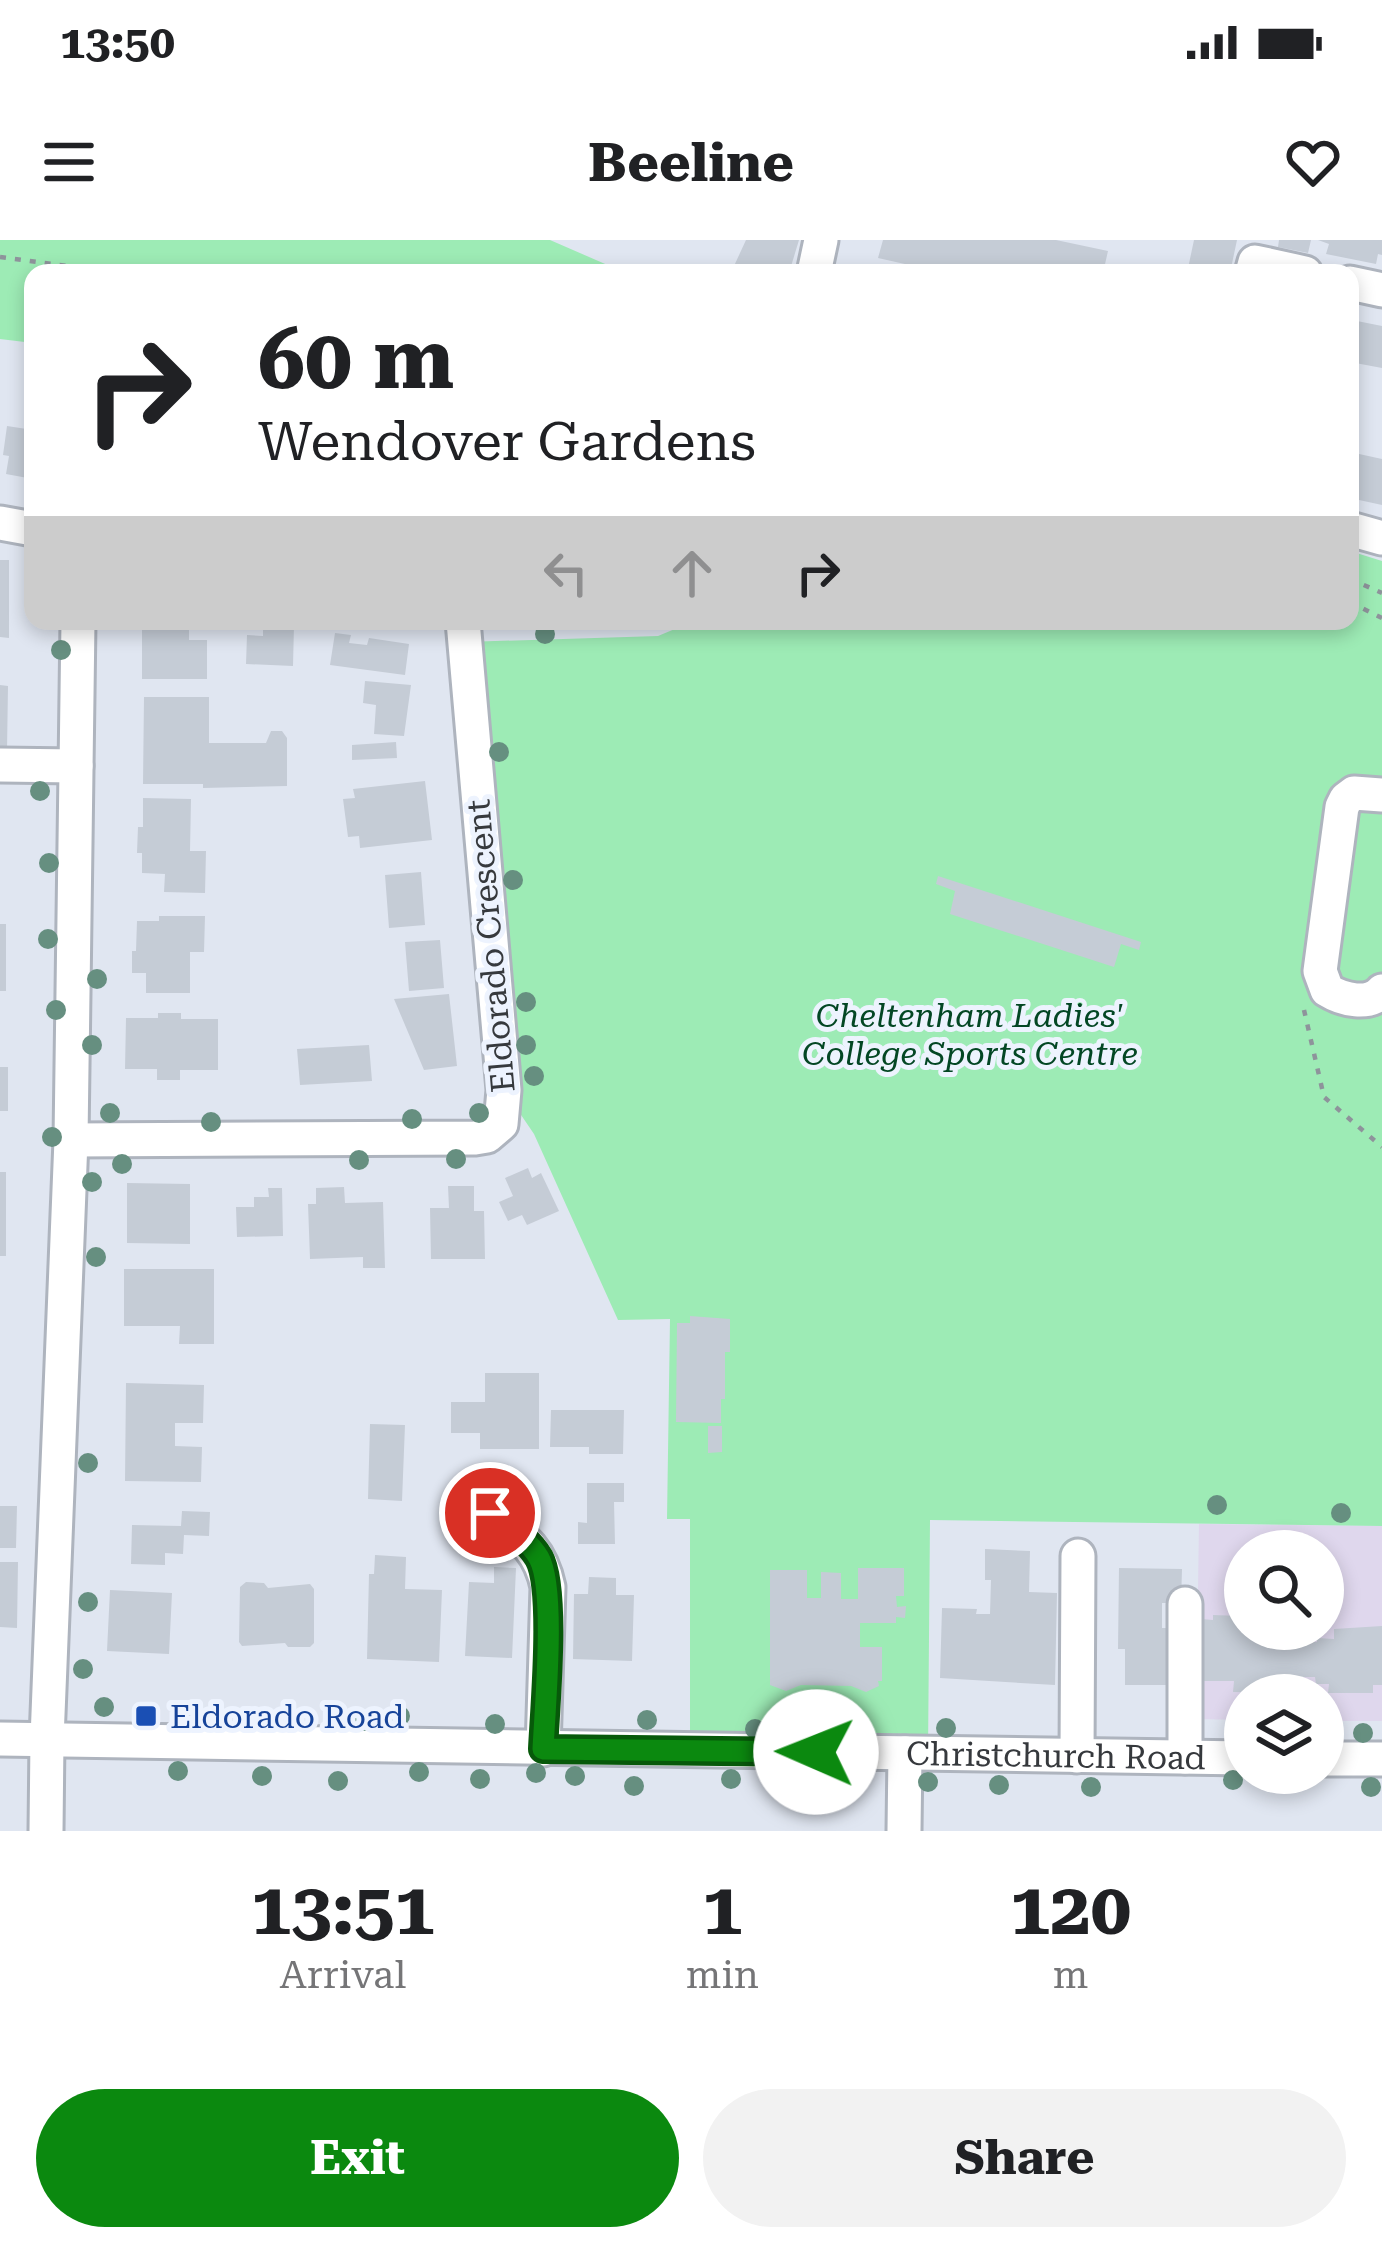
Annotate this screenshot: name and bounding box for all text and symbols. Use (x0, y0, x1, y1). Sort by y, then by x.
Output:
text: 13:50 (60, 16, 175, 69)
icon: menu (36, 129, 102, 195)
icon: heart (1280, 129, 1346, 195)
text: Beeline (588, 131, 794, 194)
text: 60 m (258, 310, 454, 408)
icon: right (60, 312, 216, 468)
text: Wendover Gardens (258, 410, 756, 473)
icon: left (533, 540, 599, 606)
icon: ahead (659, 540, 725, 606)
icon: right (785, 540, 851, 606)
street label: Eldorado Crescent (458, 798, 523, 1094)
park label: Cheltenham Ladies' College Sports Centre (802, 996, 1138, 1073)
pin (439, 1462, 541, 1564)
icon: arrive (457, 1480, 523, 1546)
map controls (1224, 1530, 1344, 1794)
button: search (1224, 1530, 1344, 1650)
button: layers (1224, 1674, 1344, 1794)
position arrow (753, 1689, 879, 1815)
place label: Eldorado Road (170, 1697, 404, 1736)
marker: Eldorado Road (133, 1703, 159, 1729)
street label: Christchurch Road (906, 1734, 1206, 1777)
text: 13:51 (251, 1867, 435, 1952)
text: 1 (702, 1867, 743, 1952)
text: 120 (1010, 1867, 1131, 1952)
text: Arrival (280, 1952, 406, 1998)
text: min (686, 1952, 759, 1998)
text: m (1053, 1952, 1088, 1998)
button: Exit (36, 2089, 679, 2227)
button: Share (703, 2089, 1346, 2227)

